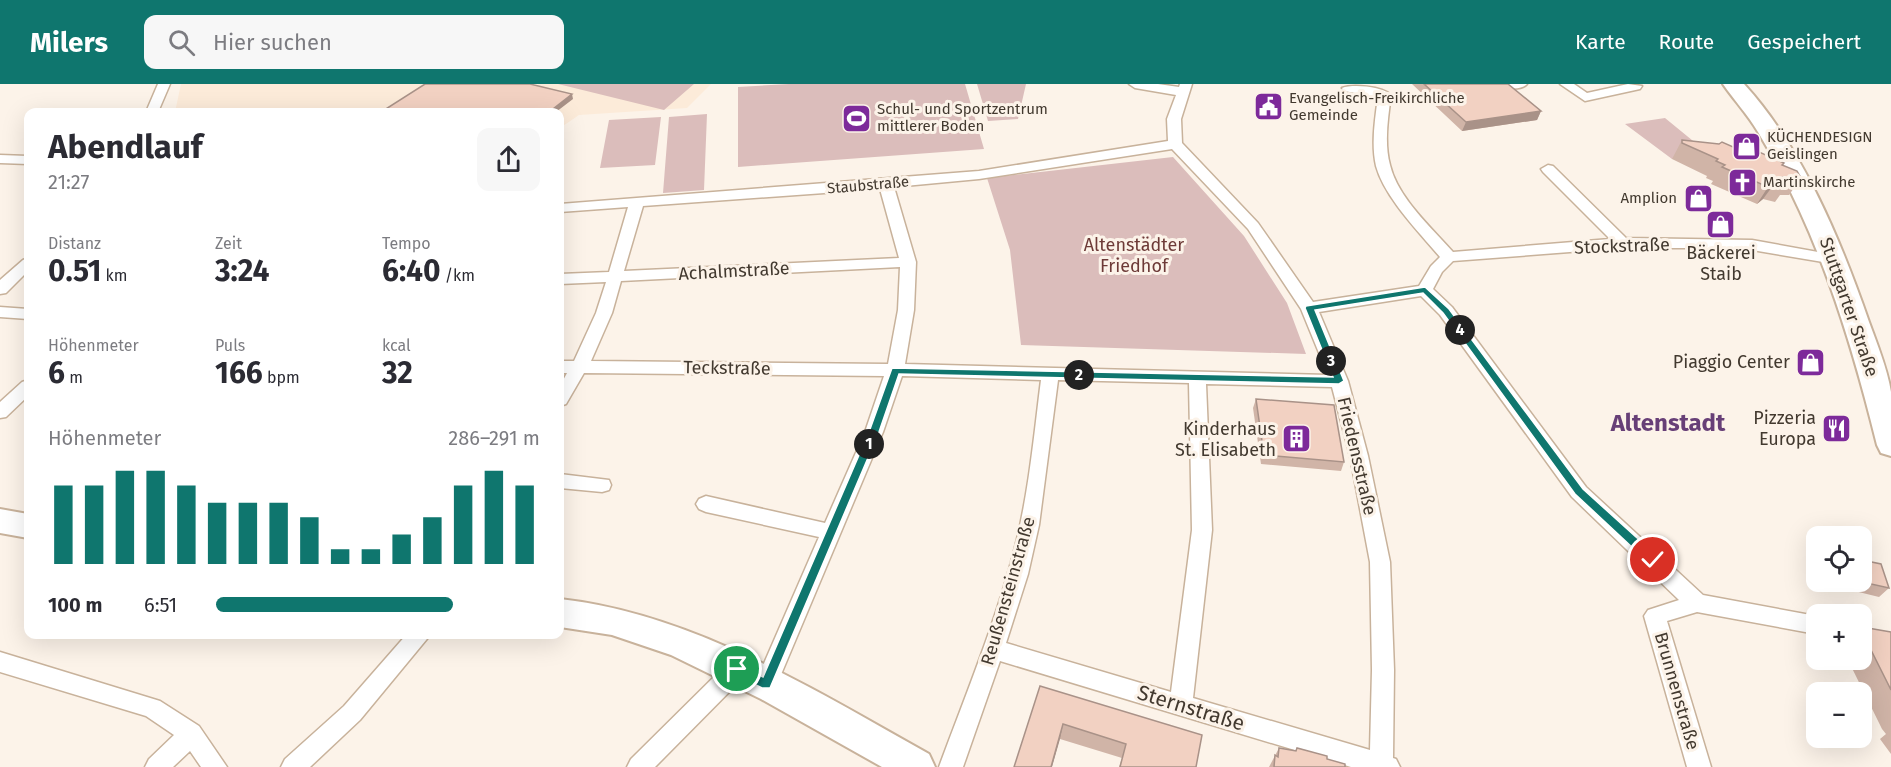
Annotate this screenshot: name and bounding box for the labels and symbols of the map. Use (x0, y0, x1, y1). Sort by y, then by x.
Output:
place label: Evangelisch-Freikirchliche Gemeinde (1289, 89, 1465, 124)
public building icon: Evangelisch-Freikirchliche Gemeinde (1252, 91, 1284, 123)
place label: Schul- und Sportzentrum mittlerer Boden (877, 100, 1048, 135)
sports icon: Schul- und Sportzentrum mittlerer Boden (840, 102, 872, 134)
place label: KÜCHENDESIGN Geislingen (1767, 128, 1872, 163)
shop icon: KÜCHENDESIGN Geislingen (1730, 130, 1762, 162)
church icon: Martinskirche (1726, 166, 1758, 198)
street label: Staubstraße (826, 172, 910, 198)
place label: Martinskirche (1763, 173, 1855, 191)
shop icon: Amplion (1682, 182, 1714, 214)
place label: Amplion (1620, 189, 1677, 207)
shop icon: Bäckerei Staib (1705, 208, 1737, 240)
street label: Stockstraße (1574, 233, 1670, 259)
park label: Altenstädter Friedhof (1084, 234, 1184, 277)
street label: Stuttgarter Straße (1815, 234, 1883, 380)
place label: Bäckerei Staib (1686, 242, 1756, 285)
street label: Achalmstraße (678, 257, 790, 285)
pin: 4 (1445, 315, 1475, 345)
pin: 3 (1316, 346, 1346, 376)
shop icon: Piaggio Center (1795, 346, 1827, 378)
place label: Piaggio Center (1673, 351, 1790, 373)
street label: Teckstraße (683, 356, 771, 380)
pin: 2 (1064, 360, 1094, 390)
street label: Friedensstraße (1333, 395, 1381, 517)
place label: Pizzeria Europa (1753, 407, 1816, 450)
district label: Altenstadt (1610, 409, 1726, 437)
restaurant icon: Pizzeria Europa (1821, 412, 1853, 444)
place label: Kinderhaus St. Elisabeth (1175, 418, 1276, 461)
building icon: Kinderhaus St. Elisabeth (1281, 423, 1313, 455)
pin: 1 (854, 429, 884, 459)
street label: Reußensteinstraße (976, 514, 1040, 668)
pin (1627, 534, 1678, 585)
street label: Brunnenstraße (1650, 630, 1704, 752)
pin (711, 643, 762, 694)
street label: Sternstraße (1134, 679, 1248, 737)

